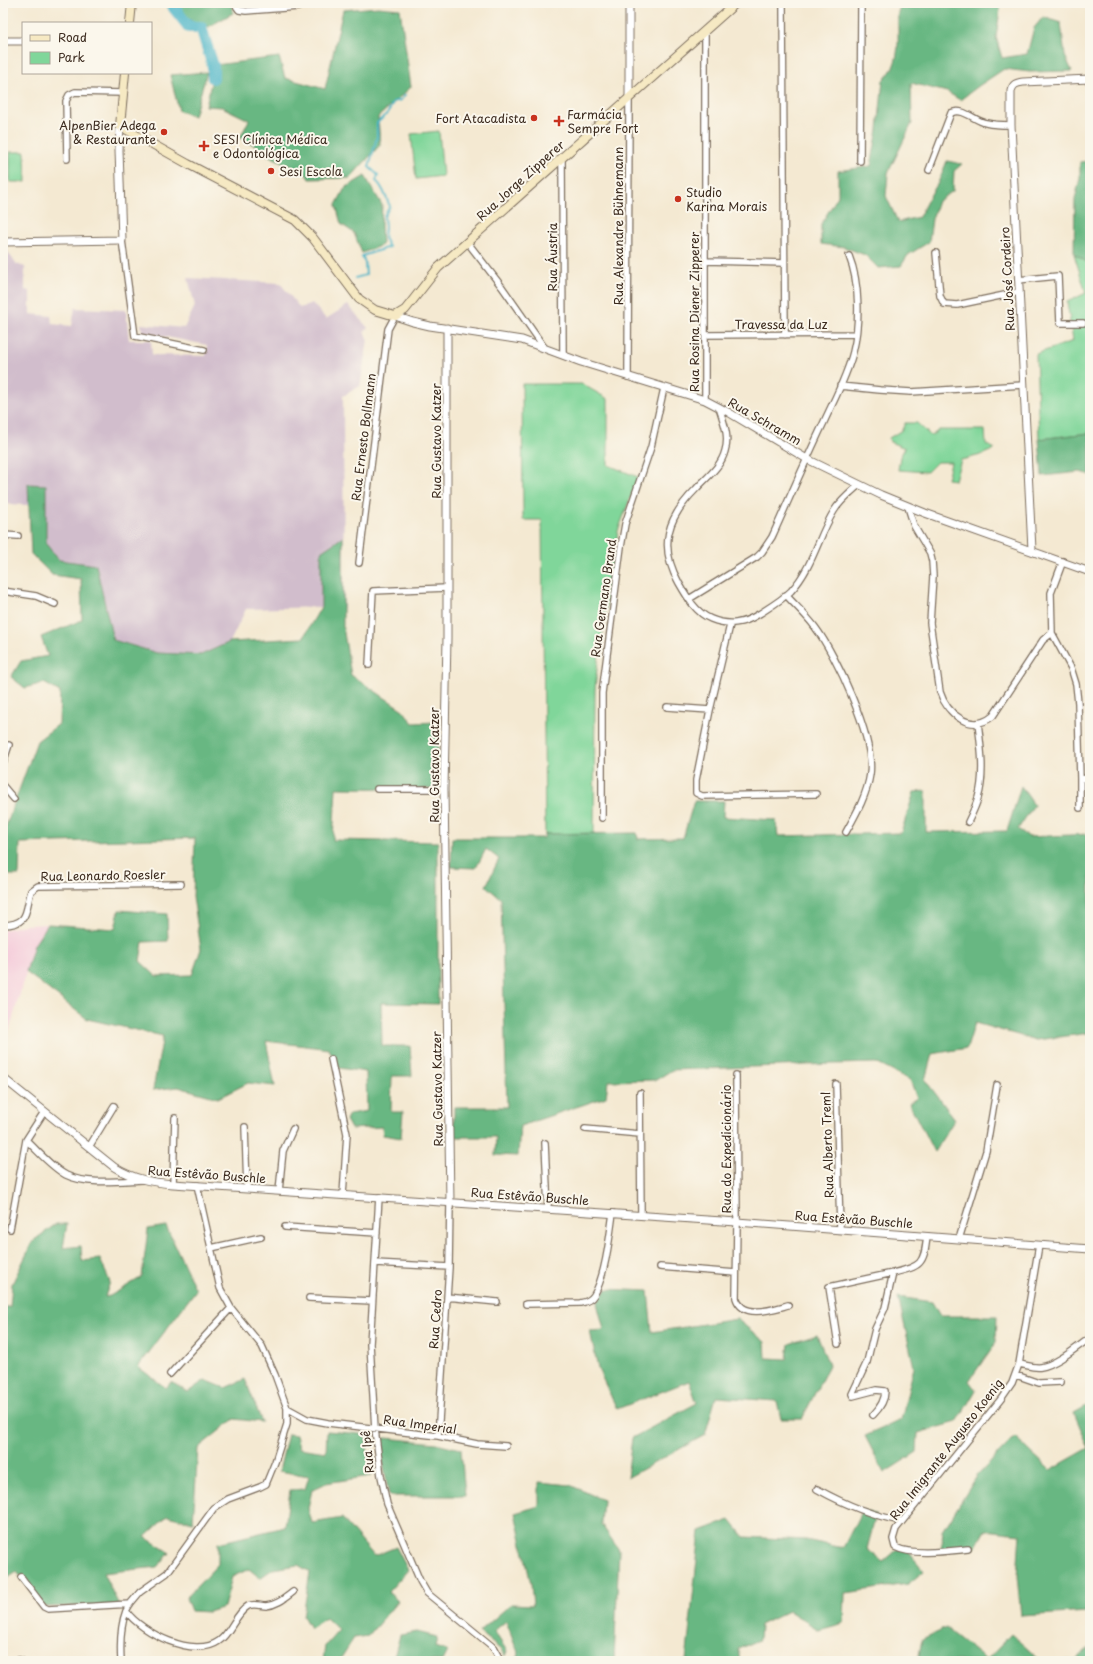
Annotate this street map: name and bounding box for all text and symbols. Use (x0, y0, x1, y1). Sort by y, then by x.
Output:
legend (22, 22, 152, 74)
text: Road (58, 28, 87, 46)
text: Park (58, 48, 85, 66)
place label: Farmácia Sempre Fort (567, 105, 639, 137)
place label: Fort Atacadista (436, 109, 526, 127)
marker: Fort Atacadista (529, 113, 539, 123)
place label: AlpenBier Adega & Restaurante (59, 116, 157, 148)
marker: Farmácia Sempre Fort (554, 116, 564, 126)
marker: AlpenBier Adega & Restaurante (159, 127, 169, 137)
place label: SESI Clínica Médica e Odontológica (213, 130, 328, 162)
street label: Rua Jorge Zipperer (472, 135, 568, 224)
marker: SESI Clínica Médica e Odontológica (198, 140, 210, 152)
street label: Rua Alexandre Bühnemann (609, 147, 627, 305)
place label: Sesi Escola (279, 162, 343, 180)
marker: Sesi Escola (266, 166, 276, 176)
place label: Studio Karina Morais (686, 183, 768, 215)
marker: Studio Karina Morais (673, 194, 683, 204)
street label: Rua Áustria (543, 222, 561, 291)
street label: Rua José Cordeiro (995, 226, 1019, 332)
street label: Rua Rosina Diener Zipperer (685, 231, 703, 392)
street label: Travessa da Luz (735, 315, 828, 333)
street label: Rua Ernesto Bollmann (346, 372, 380, 502)
street label: Rua Gustavo Katzer (427, 383, 445, 499)
street label: Rua Schramm (725, 393, 805, 449)
street label: Rua Germano Brand (586, 537, 620, 658)
street label: Rua Gustavo Katzer (425, 707, 443, 823)
street label: Rua Leonardo Roesler (40, 865, 166, 885)
street label: Rua Gustavo Katzer (427, 1031, 447, 1147)
street label: Rua do Expedicionário (717, 1084, 735, 1213)
street label: Rua Alberto Treml (816, 1092, 838, 1198)
street label: Rua Estêvão Buschle (147, 1161, 267, 1187)
street label: Rua Estêvão Buschle (470, 1183, 590, 1209)
street label: Rua Estêvão Buschle (794, 1206, 914, 1232)
street label: Rua Cedro (424, 1288, 446, 1349)
street label: Rua Imigrante Augusto Koenig (885, 1374, 1007, 1524)
street label: Rua Imperial (382, 1410, 458, 1438)
street label: Rua Ipê (356, 1430, 378, 1474)

